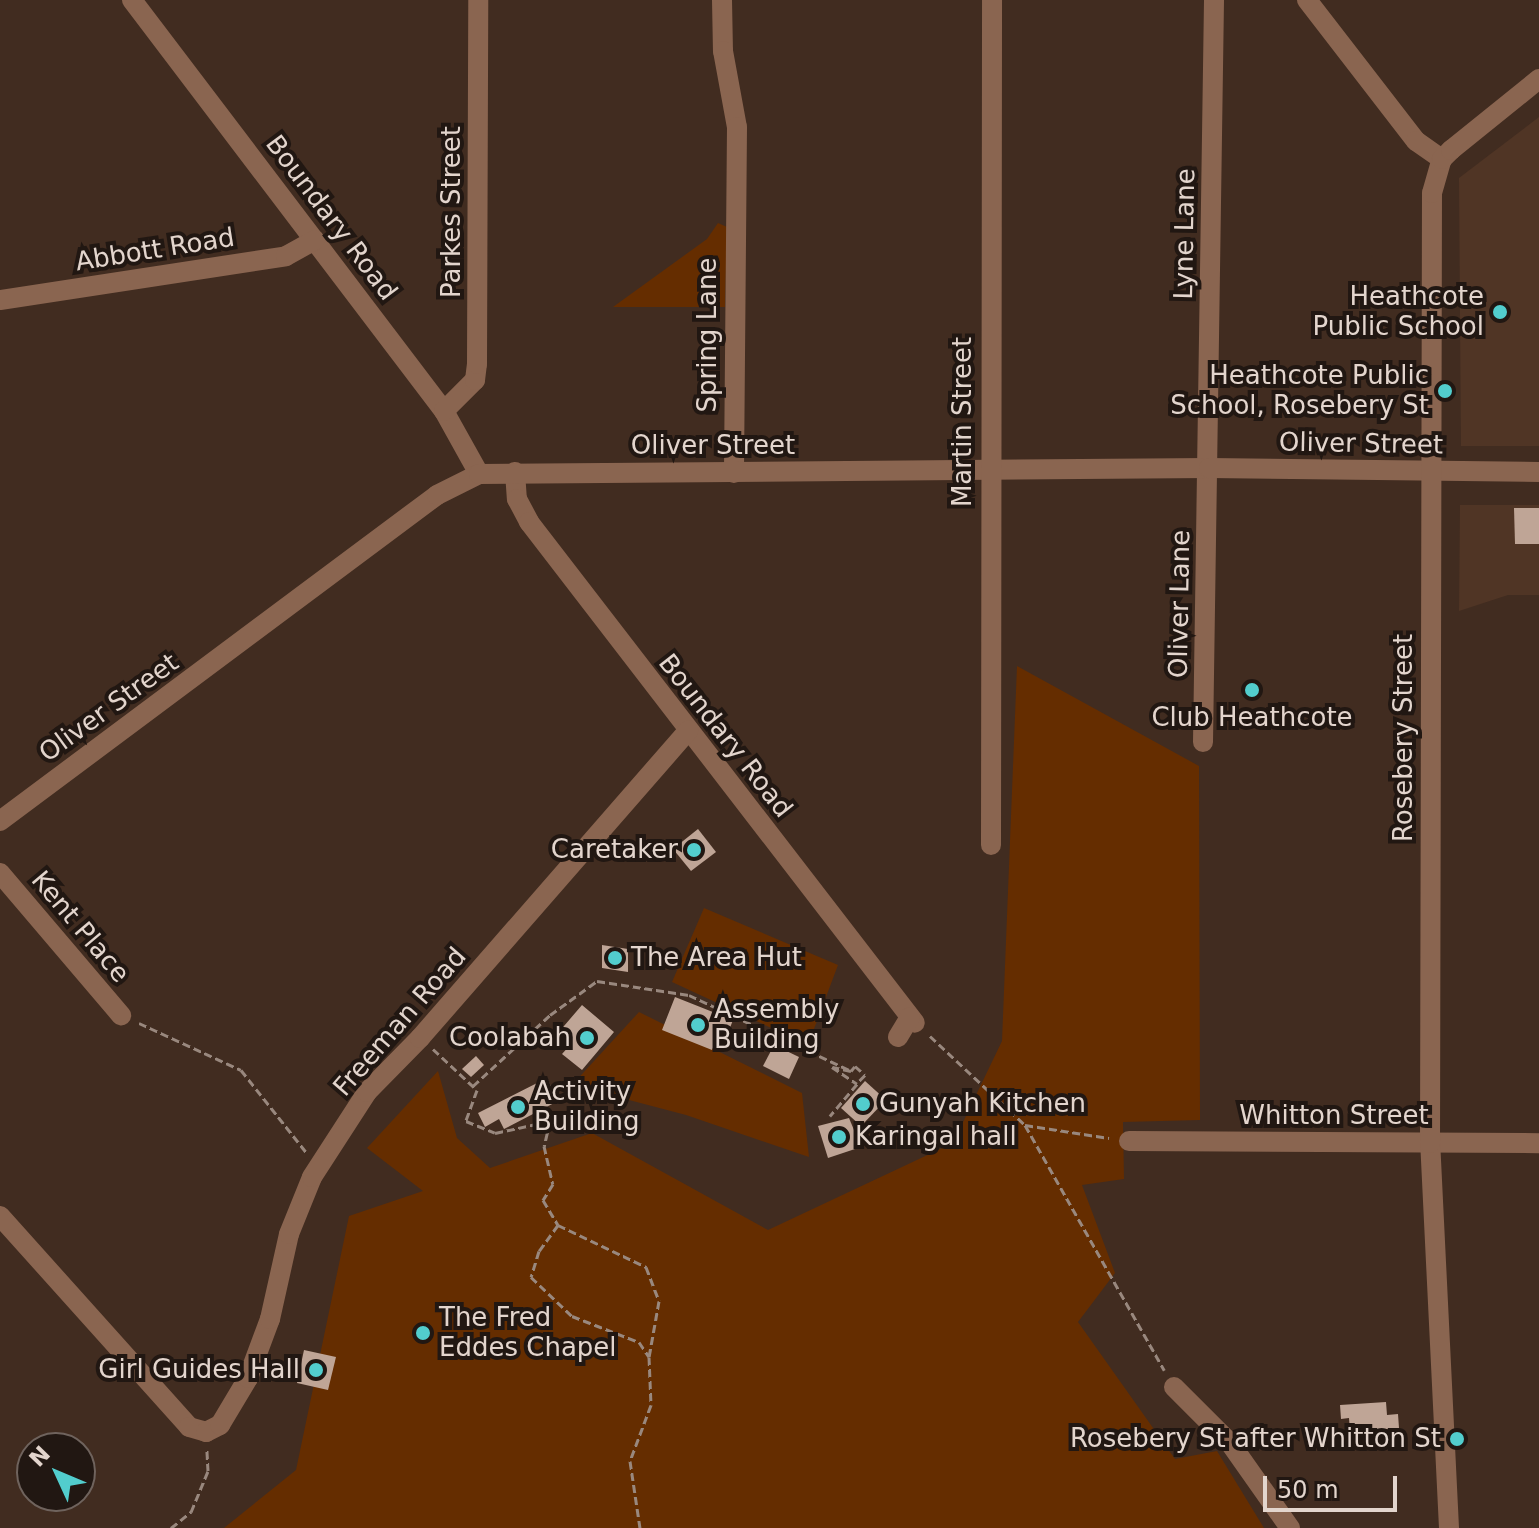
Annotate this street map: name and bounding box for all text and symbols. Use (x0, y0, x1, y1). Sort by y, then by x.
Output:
street label: Parkes Street (436, 126, 468, 298)
street label: Boundary Road (259, 129, 403, 307)
street label: Lyne Lane (1168, 168, 1202, 300)
street label: Abbott Road (73, 222, 237, 278)
street label: Spring Lane (692, 257, 724, 413)
place label: Heathcote Public School (1312, 281, 1484, 342)
marker: Heathcote Public School (1491, 303, 1509, 321)
street label: Martin Street (947, 337, 979, 507)
place label: Heathcote Public School, Rosebery St (1170, 360, 1429, 422)
marker: Heathcote Public School, Rosebery St (1436, 382, 1454, 400)
street label: Oliver Street (1279, 427, 1443, 461)
street label: Oliver Street (631, 430, 795, 462)
street label: Oliver Lane (1163, 530, 1197, 678)
street label: Rosebery Street (1388, 634, 1420, 842)
street label: Oliver Street (33, 647, 185, 769)
street label: Boundary Road (652, 648, 798, 824)
marker: Club Heathcote (1243, 681, 1261, 699)
place label: Club Heathcote (1151, 702, 1353, 734)
place label: Caretaker (551, 834, 678, 866)
marker: Caretaker (685, 841, 703, 859)
street label: Kent Place (24, 865, 136, 989)
street label: Freeman Road (327, 941, 473, 1103)
place label: The Area Hut (631, 942, 802, 974)
marker: The Area Hut (606, 949, 624, 967)
place label: Assembly Building (714, 994, 839, 1056)
marker: Assembly Building (689, 1016, 707, 1034)
place label: Coolabah (449, 1022, 571, 1054)
marker: Coolabah (578, 1029, 596, 1047)
place label: Activity Building (534, 1076, 639, 1138)
place label: Gunyah Kitchen (879, 1088, 1086, 1120)
marker: Gunyah Kitchen (854, 1095, 872, 1113)
marker: Activity Building (509, 1098, 527, 1116)
street label: Whitton Street (1239, 1100, 1429, 1132)
place label: Karingal hall (855, 1121, 1017, 1153)
marker: Karingal hall (830, 1128, 848, 1146)
place label: The Fred Eddes Chapel (439, 1302, 617, 1364)
marker: The Fred Eddes Chapel (414, 1324, 432, 1342)
place label: Girl Guides Hall (98, 1354, 300, 1386)
marker: Girl Guides Hall (307, 1361, 325, 1379)
place label: Rosebery St after Whitton St (1070, 1423, 1441, 1455)
marker: Rosebery St after Whitton St (1448, 1430, 1466, 1448)
north arrow (16, 1432, 96, 1512)
text: N (24, 1441, 55, 1472)
scale bar (1267, 1460, 1401, 1510)
text: 50 m (1277, 1476, 1339, 1504)

